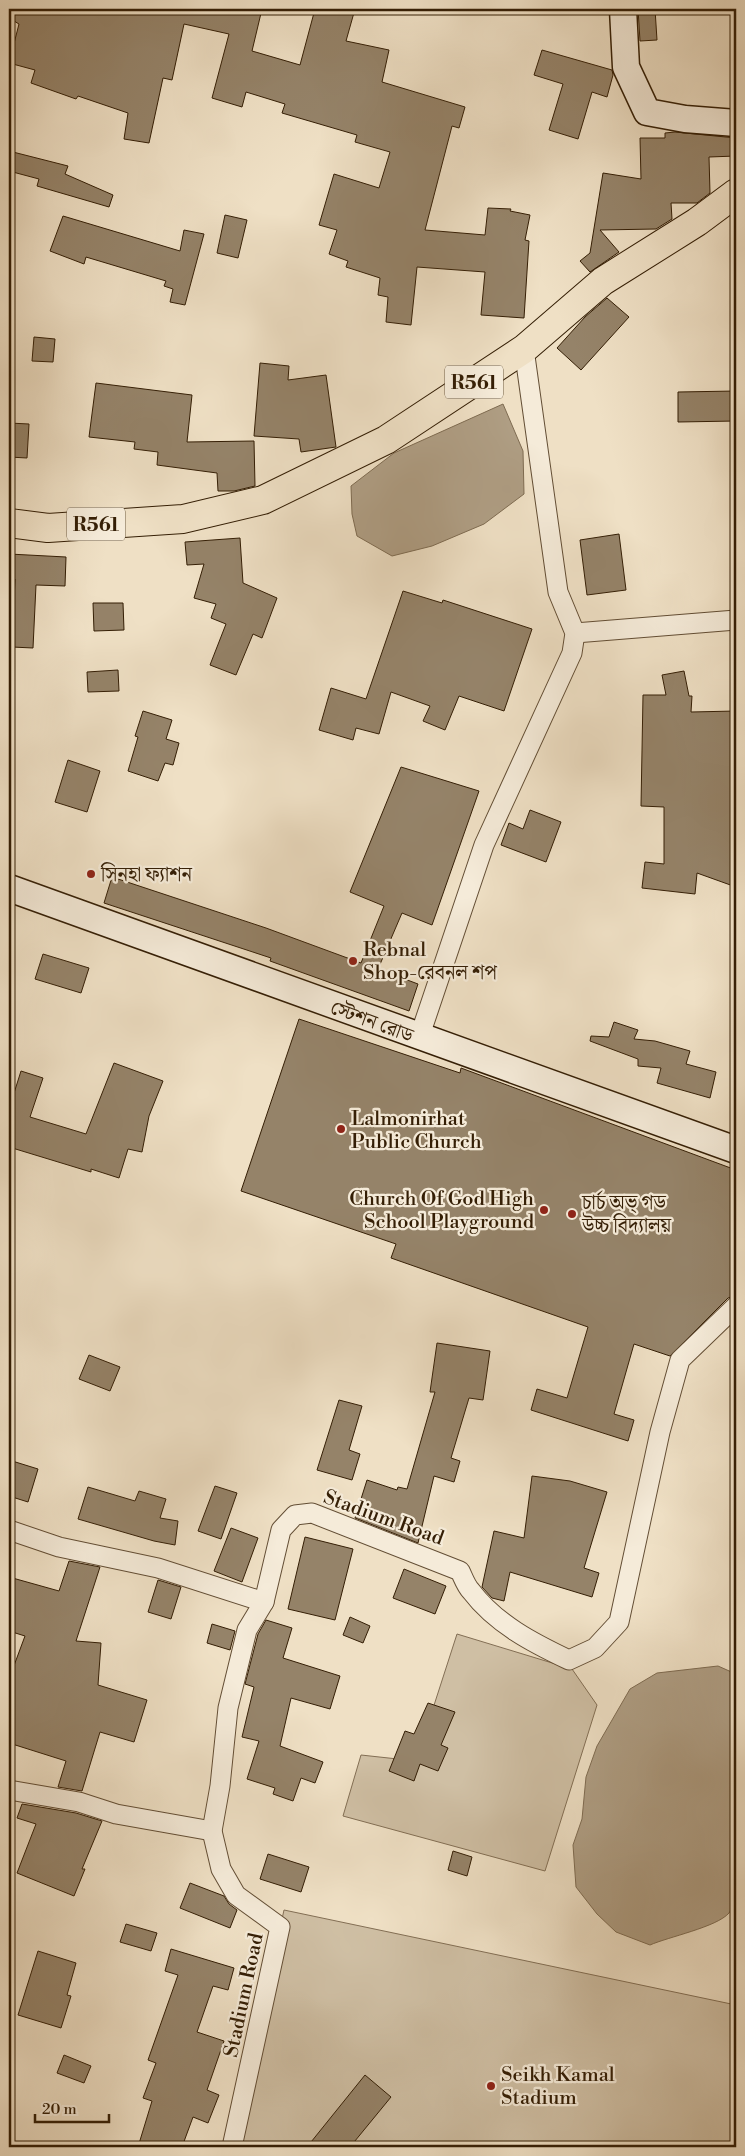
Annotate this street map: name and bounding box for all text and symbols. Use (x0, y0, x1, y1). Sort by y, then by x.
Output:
road number: R561 (445, 366, 503, 398)
road number: R561 (67, 508, 125, 540)
place label: সিনহা ফ্যাশন (100, 862, 194, 888)
marker: সিনহা ফ্যাশন (85, 868, 97, 880)
place label: Rebnal Shop-রেবনল শপ (363, 938, 498, 986)
marker: Rebnal Shop-রেবনল শপ (347, 955, 359, 967)
street label: স্টেশন রোড (327, 995, 417, 1049)
place label: Lalmonirhat Public Church (351, 1107, 482, 1155)
marker: Lalmonirhat Public Church (335, 1123, 347, 1135)
place label: Church Of God High School Playground (349, 1187, 535, 1235)
place label: চার্চ অভ্ গড ‍উচ্চ বিদ্যালয় (581, 1190, 673, 1239)
marker: Church Of God High School Playground (538, 1204, 550, 1216)
marker: চার্চ অভ্ গড ‍উচ্চ বিদ্যালয় (566, 1208, 578, 1220)
street label: Stadium Road (320, 1485, 448, 1552)
street label: Stadium Road (219, 1930, 270, 2060)
place label: Seikh Kamal Stadium (501, 2063, 615, 2111)
marker: Seikh Kamal Stadium (485, 2080, 497, 2092)
scale bar (35, 2091, 109, 2123)
text: 20 m (42, 2100, 77, 2119)

